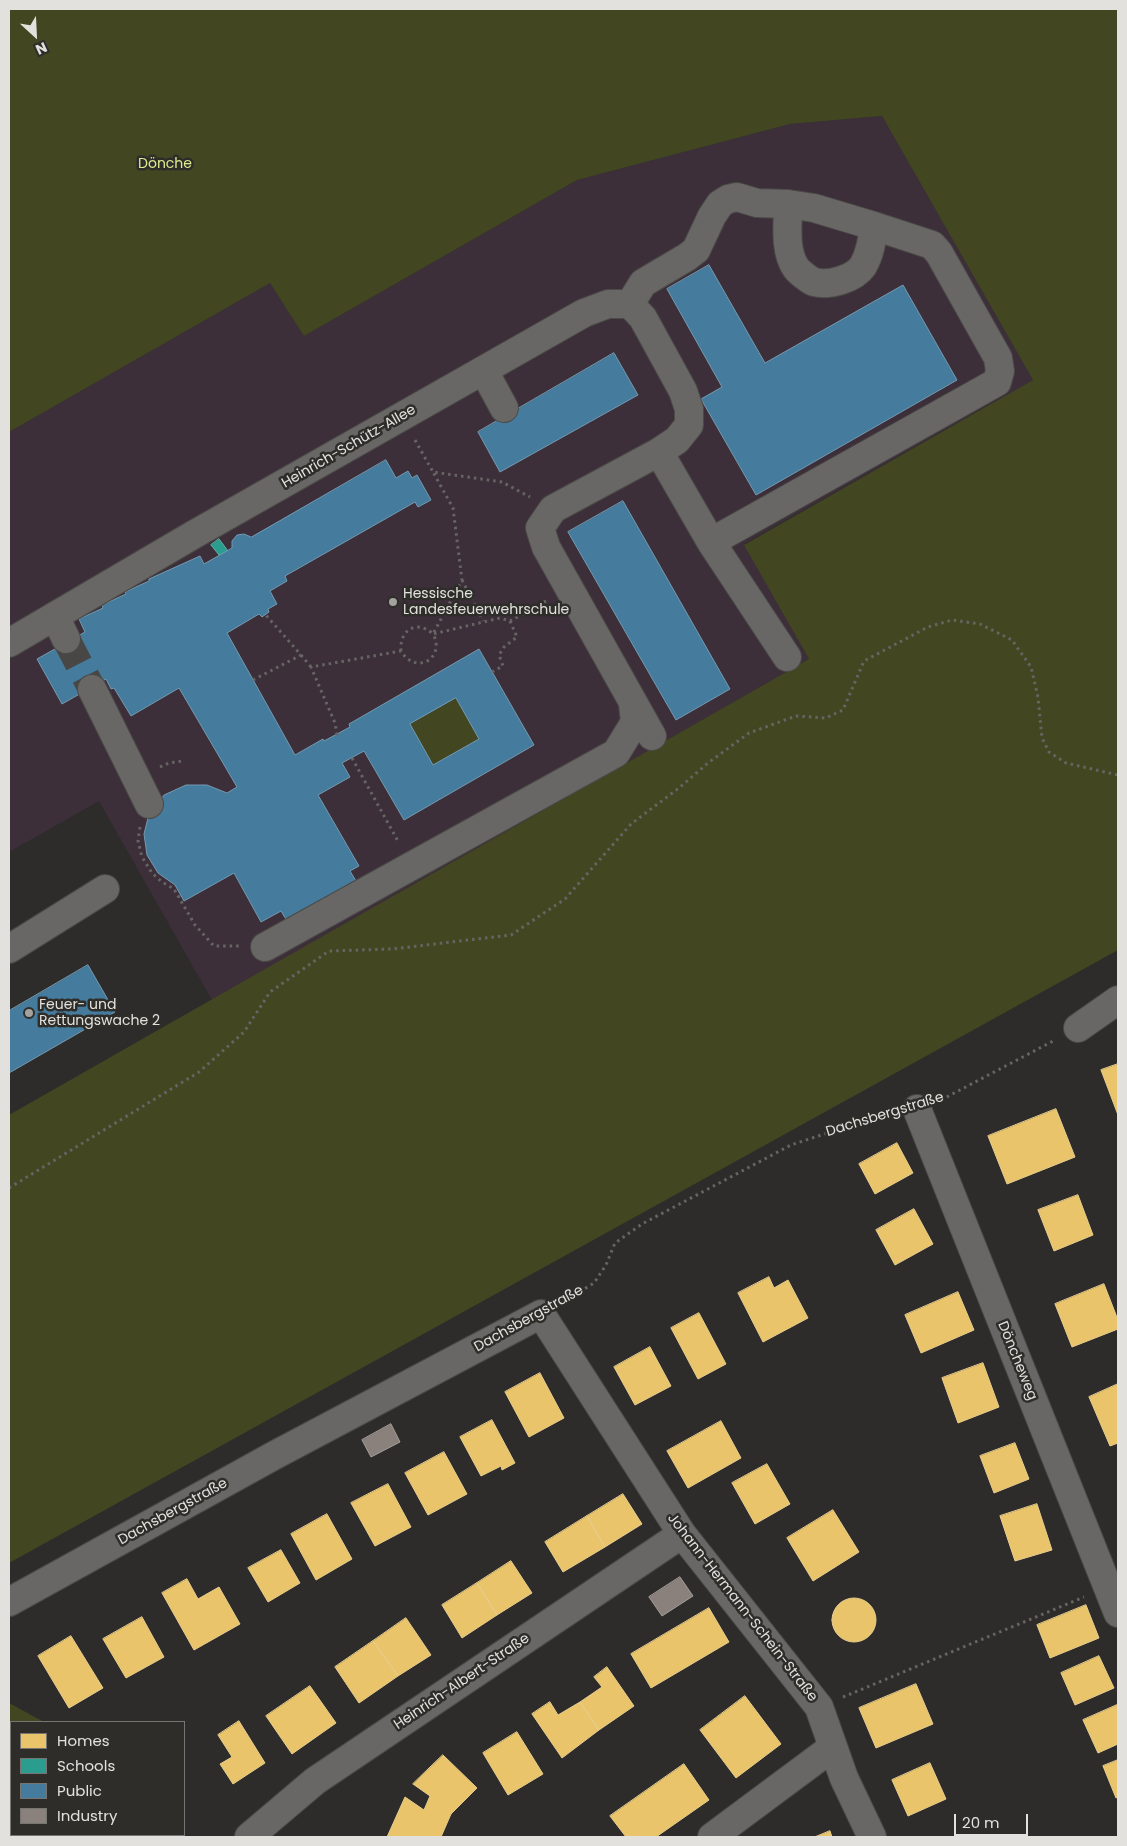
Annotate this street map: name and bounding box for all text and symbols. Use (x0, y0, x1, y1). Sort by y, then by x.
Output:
north arrow (10, 10, 60, 60)
text: N (32, 37, 50, 60)
park label: Dönche (138, 156, 192, 172)
street label: Heinrich-Schütz-Allee (279, 402, 419, 492)
place label: Hessische Landesfeuerwehrschule (403, 586, 569, 618)
marker: Hessische Landesfeuerwehrschule (387, 596, 399, 608)
place label: Feuer- und Rettungswache 2 (39, 997, 160, 1030)
marker: Feuer- und Rettungswache 2 (23, 1007, 35, 1019)
street label: Dachsbergstraße (824, 1089, 946, 1141)
street label: Dachsbergstraße (471, 1282, 587, 1356)
street label: Döncheweg (994, 1319, 1040, 1403)
street label: Dachsbergstraße (115, 1475, 231, 1549)
street label: Johann-Hermann-Schein-Straße (663, 1511, 821, 1705)
street label: Heinrich-Albert-Straße (391, 1630, 533, 1734)
legend (10, 1721, 185, 1836)
text: Homes (57, 1730, 110, 1751)
text: Schools (57, 1755, 115, 1776)
text: Public (57, 1780, 102, 1801)
scale bar (957, 1804, 1031, 1836)
text: Industry (57, 1805, 117, 1826)
text: 20 m (962, 1812, 1000, 1833)

